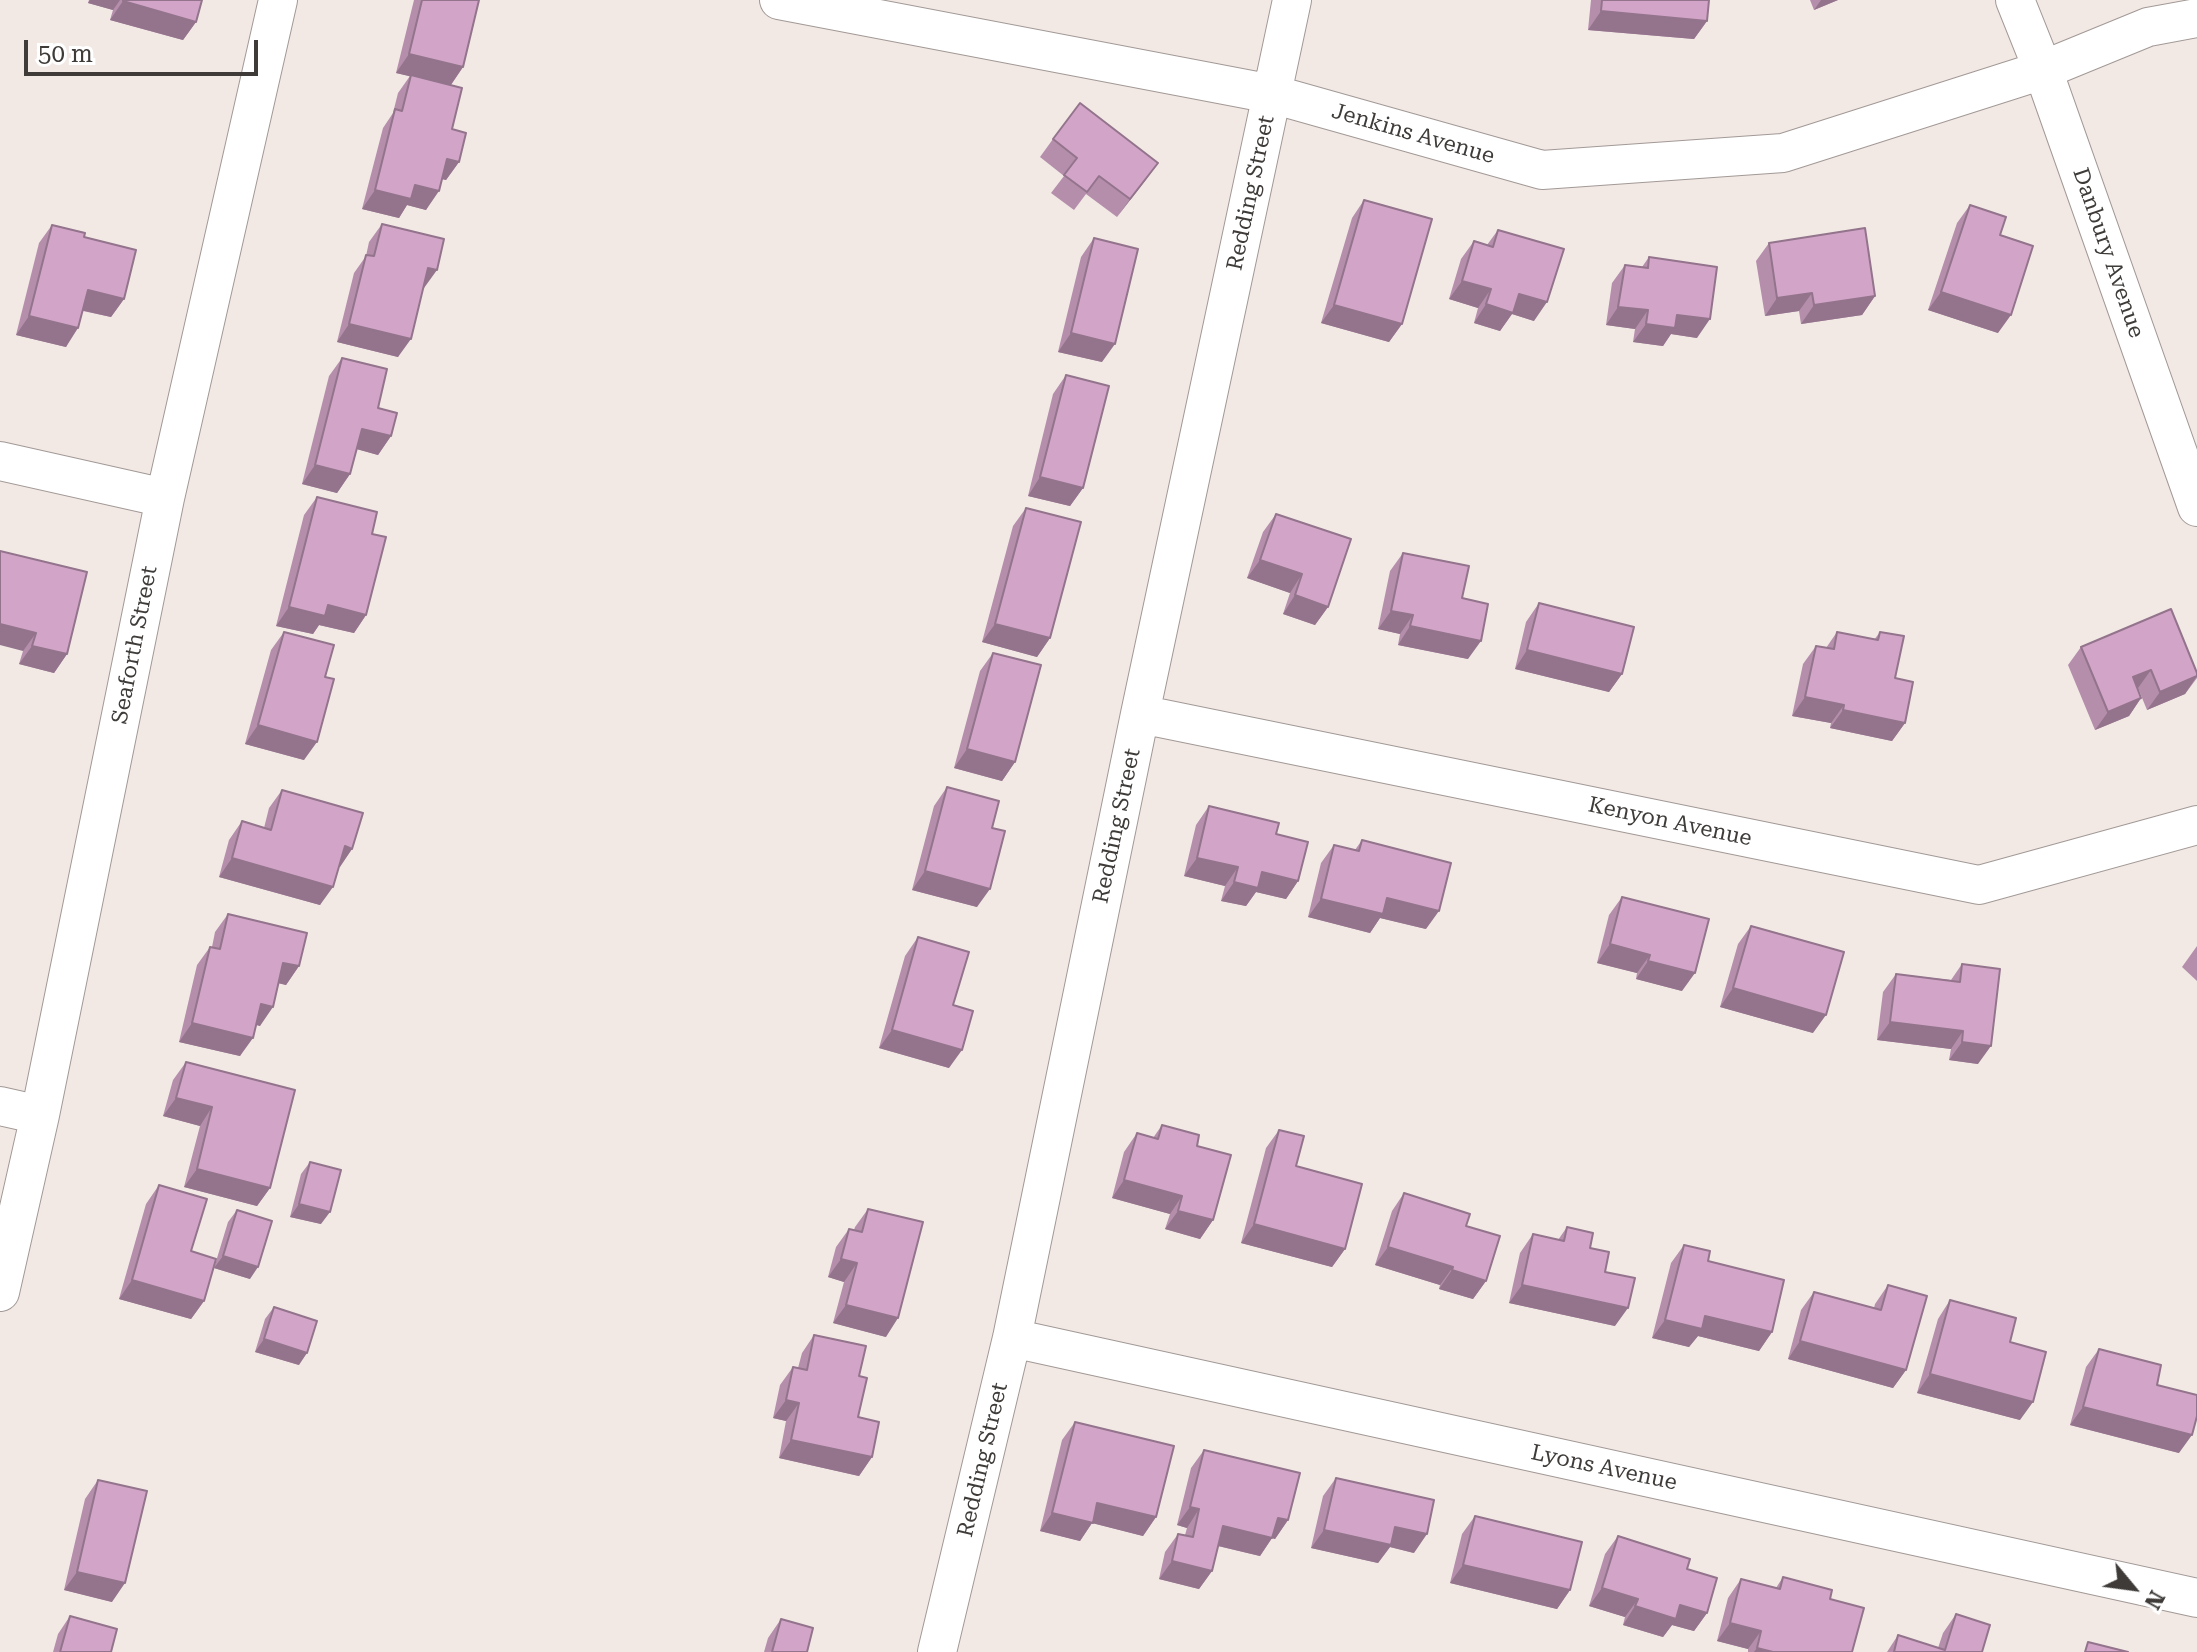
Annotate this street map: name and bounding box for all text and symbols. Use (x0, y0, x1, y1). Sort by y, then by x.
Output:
scale bar (28, 24, 262, 74)
text: 50 m (38, 40, 93, 68)
street label: Jenkins Avenue (1329, 98, 1497, 170)
street label: Redding Street (1222, 113, 1280, 273)
street label: Danbury Avenue (2067, 165, 2149, 341)
street label: Seaforth Street (107, 564, 163, 726)
street label: Redding Street (1088, 746, 1146, 906)
street label: Kenyon Avenue (1586, 792, 1754, 852)
street label: Redding Street (952, 1380, 1014, 1540)
street label: Lyons Avenue (1529, 1440, 1679, 1496)
north arrow (2093, 1548, 2173, 1628)
text: N (2139, 1586, 2169, 1613)

